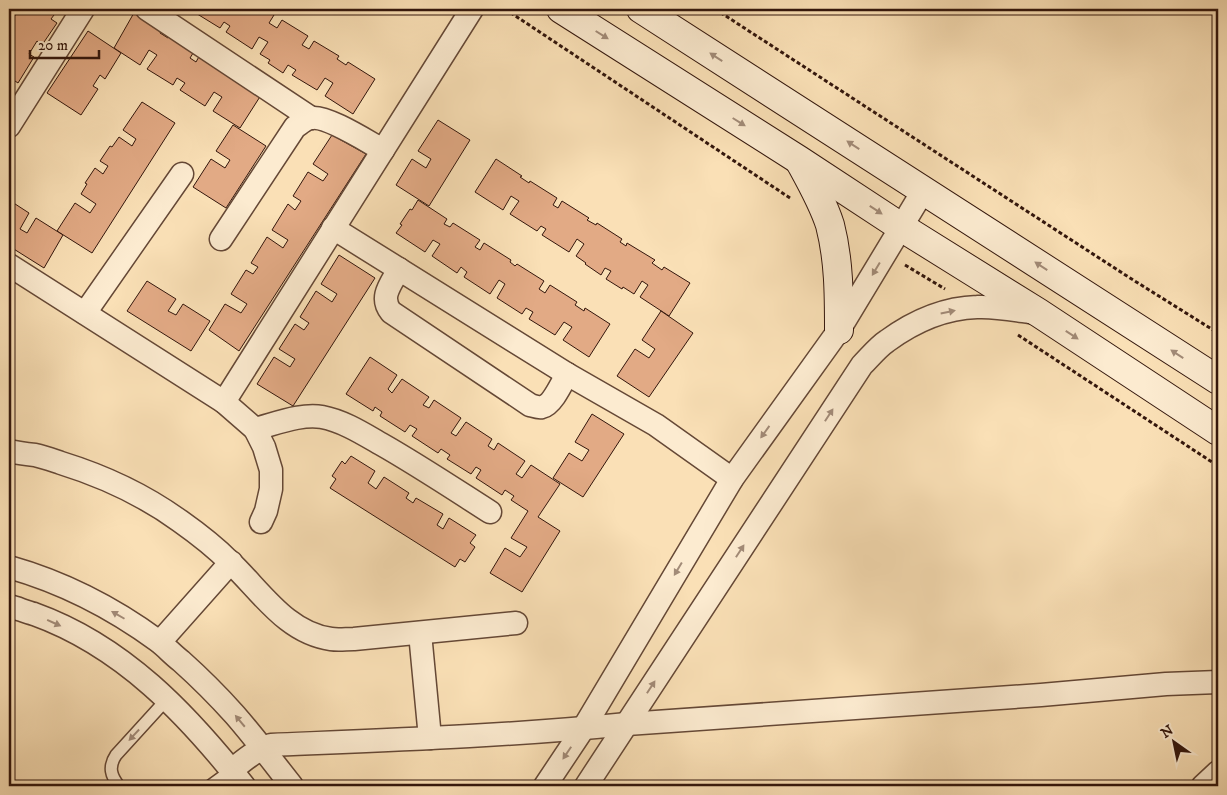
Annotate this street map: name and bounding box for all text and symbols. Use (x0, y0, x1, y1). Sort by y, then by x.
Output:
scale bar (30, 28, 99, 60)
one-way arrow (596, 30, 609, 40)
text: 20 m (38, 36, 68, 55)
one-way arrow (709, 52, 723, 62)
one-way arrow (733, 117, 746, 127)
one-way arrow (846, 140, 859, 150)
one-way arrow (869, 206, 882, 215)
one-way arrow (1034, 261, 1047, 271)
one-way arrow (871, 262, 880, 275)
one-way arrow (940, 308, 955, 316)
one-way arrow (1065, 330, 1079, 340)
one-way arrow (1171, 349, 1184, 359)
one-way arrow (824, 409, 834, 422)
one-way arrow (760, 425, 770, 439)
one-way arrow (736, 545, 745, 558)
one-way arrow (674, 563, 683, 576)
one-way arrow (111, 610, 124, 619)
one-way arrow (47, 618, 62, 627)
one-way arrow (646, 681, 656, 694)
one-way arrow (234, 714, 245, 727)
north arrow (1150, 718, 1200, 768)
text: N (1158, 721, 1178, 743)
one-way arrow (128, 729, 140, 741)
one-way arrow (562, 746, 572, 760)

